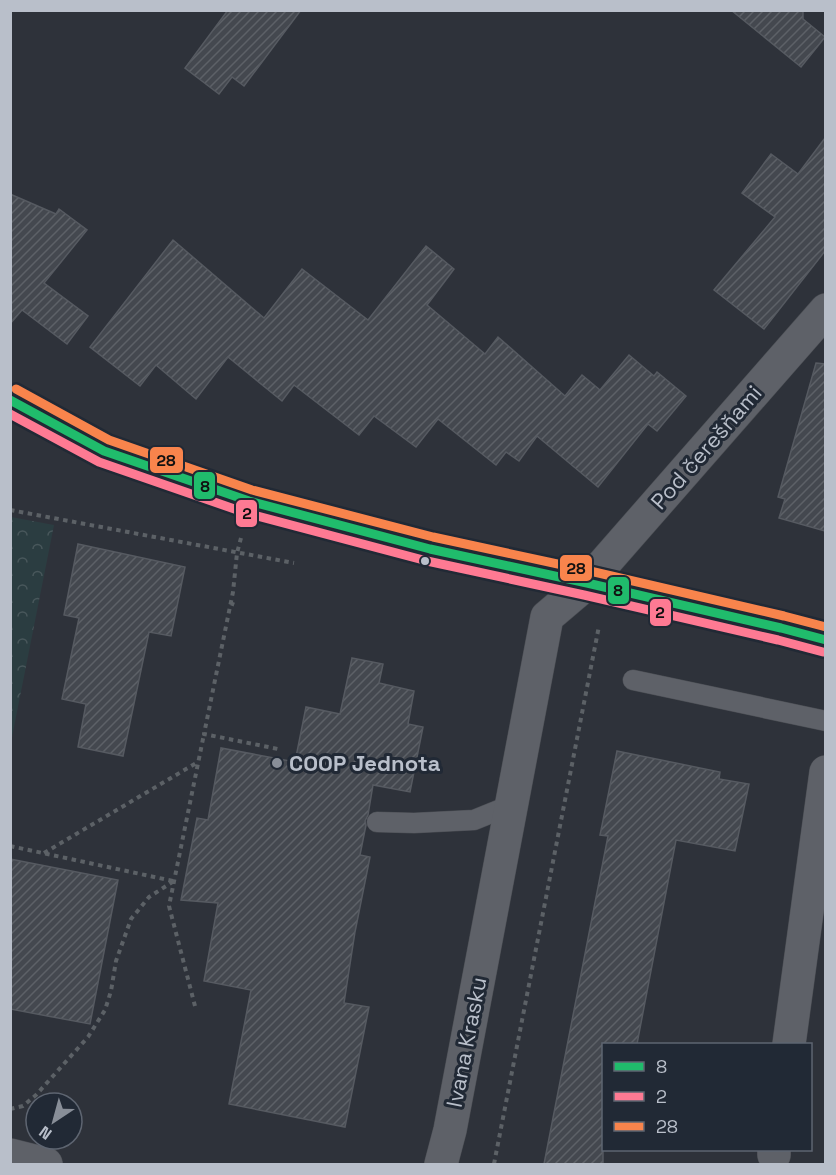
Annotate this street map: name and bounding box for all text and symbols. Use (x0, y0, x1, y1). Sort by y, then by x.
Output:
street label: Pod čerešňami (644, 379, 768, 515)
line badge: 28 (149, 446, 184, 474)
text: 28 (156, 450, 176, 471)
line badge: 8 (193, 471, 216, 500)
text: 8 (200, 476, 210, 497)
line badge: 2 (235, 499, 258, 528)
text: 2 (242, 503, 252, 524)
line badge: 28 (559, 554, 593, 582)
unlabelled marker (419, 555, 431, 567)
text: 28 (566, 558, 586, 579)
line badge: 8 (607, 576, 630, 605)
text: 8 (613, 580, 623, 601)
line badge: 2 (649, 598, 672, 627)
text: 2 (655, 602, 665, 623)
place label: COOP Jednota (289, 749, 441, 777)
marker: COOP Jednota (270, 756, 284, 770)
street label: Ivana Krasku (440, 974, 492, 1110)
legend (602, 1043, 812, 1151)
text: 8 (656, 1055, 667, 1078)
text: 2 (656, 1085, 667, 1108)
north arrow (24, 1091, 84, 1151)
text: 28 (656, 1115, 678, 1138)
text: N (35, 1121, 56, 1144)

